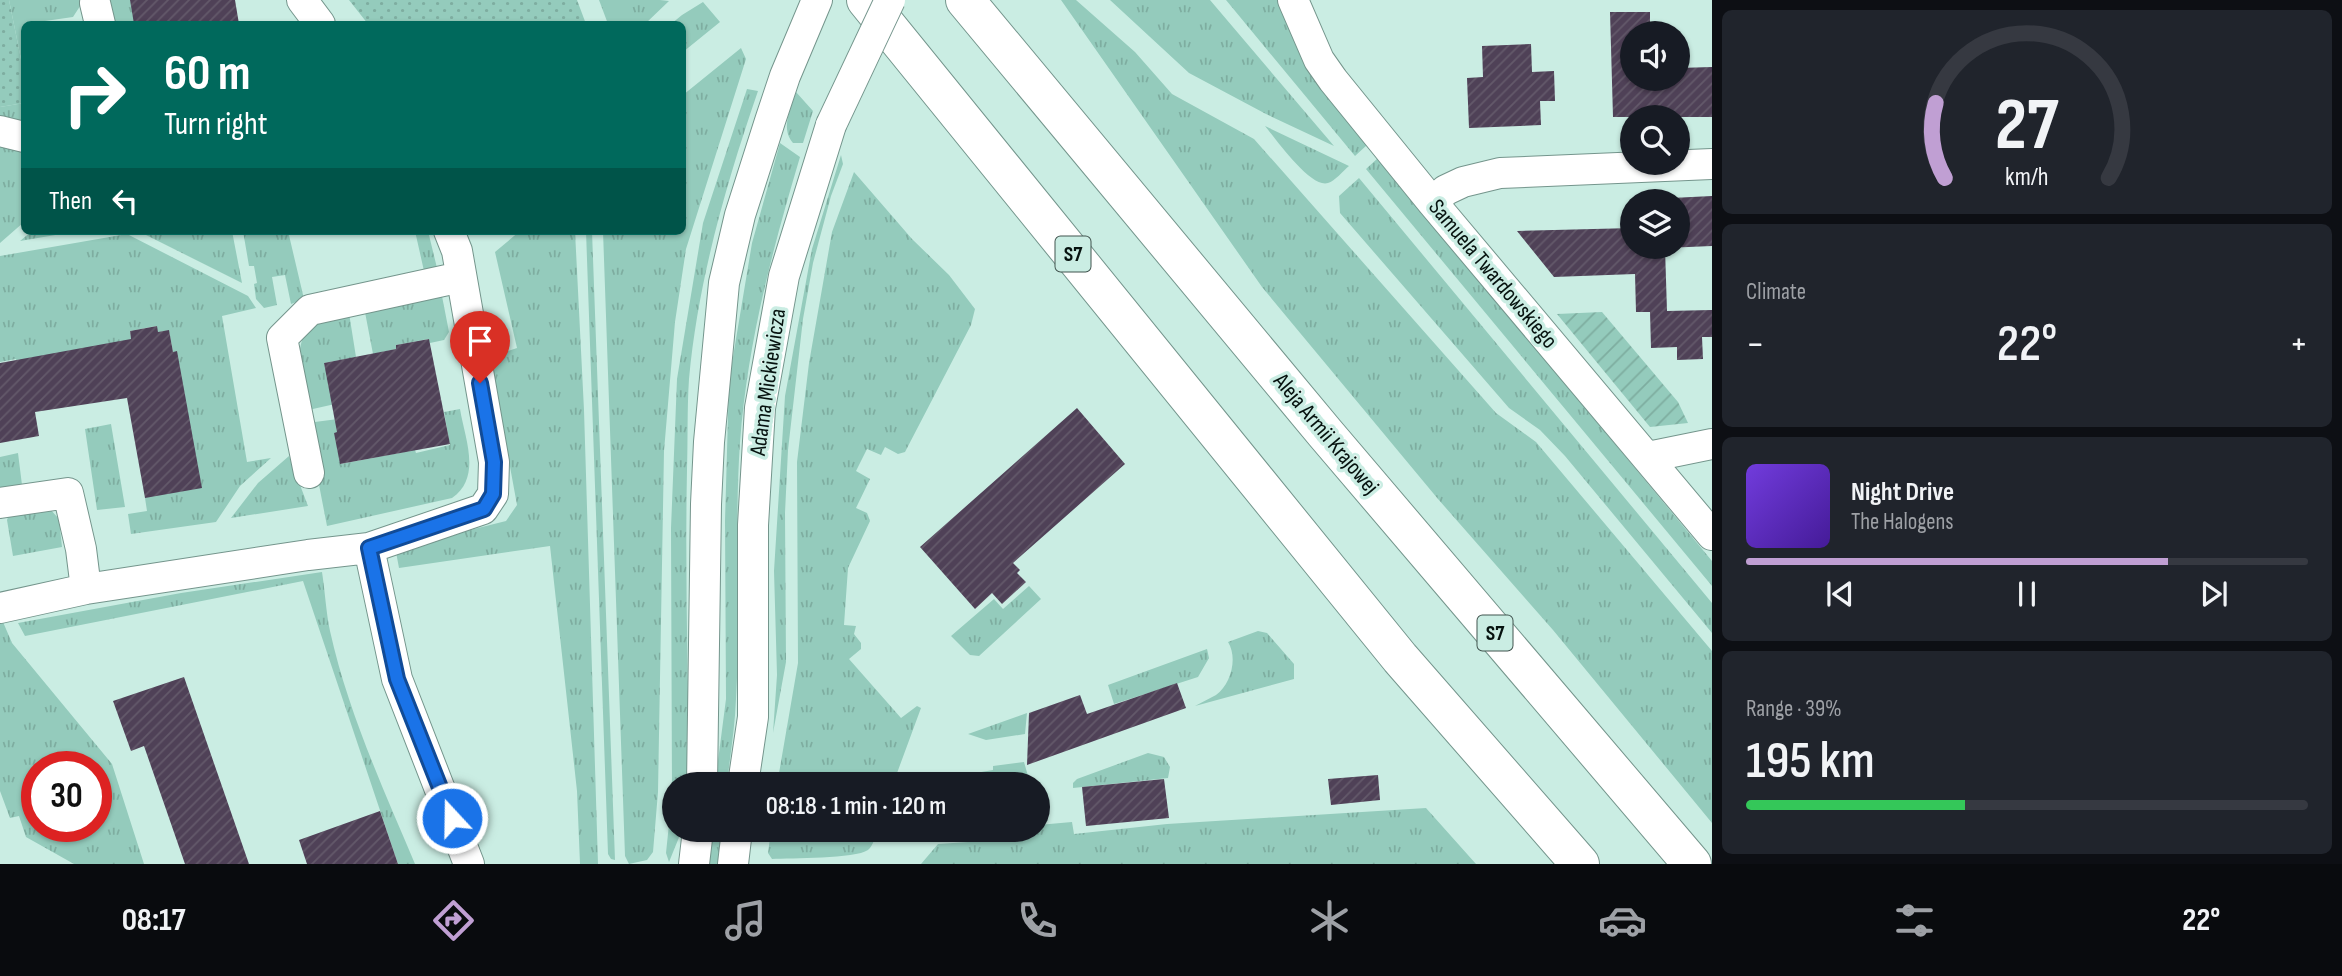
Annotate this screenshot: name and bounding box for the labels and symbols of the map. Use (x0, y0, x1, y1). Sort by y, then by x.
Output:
street label: Samuela Twardowskiego (1422, 194, 1564, 354)
road number: S7 (1056, 236, 1090, 272)
street label: Adama Mickiewicza (744, 307, 792, 458)
pin (450, 311, 510, 383)
street label: Aleja Armii Krajowej (1267, 367, 1385, 500)
road number: S7 (1478, 616, 1512, 650)
speed limit sign: 30 (21, 751, 112, 842)
position arrow (415, 781, 489, 855)

